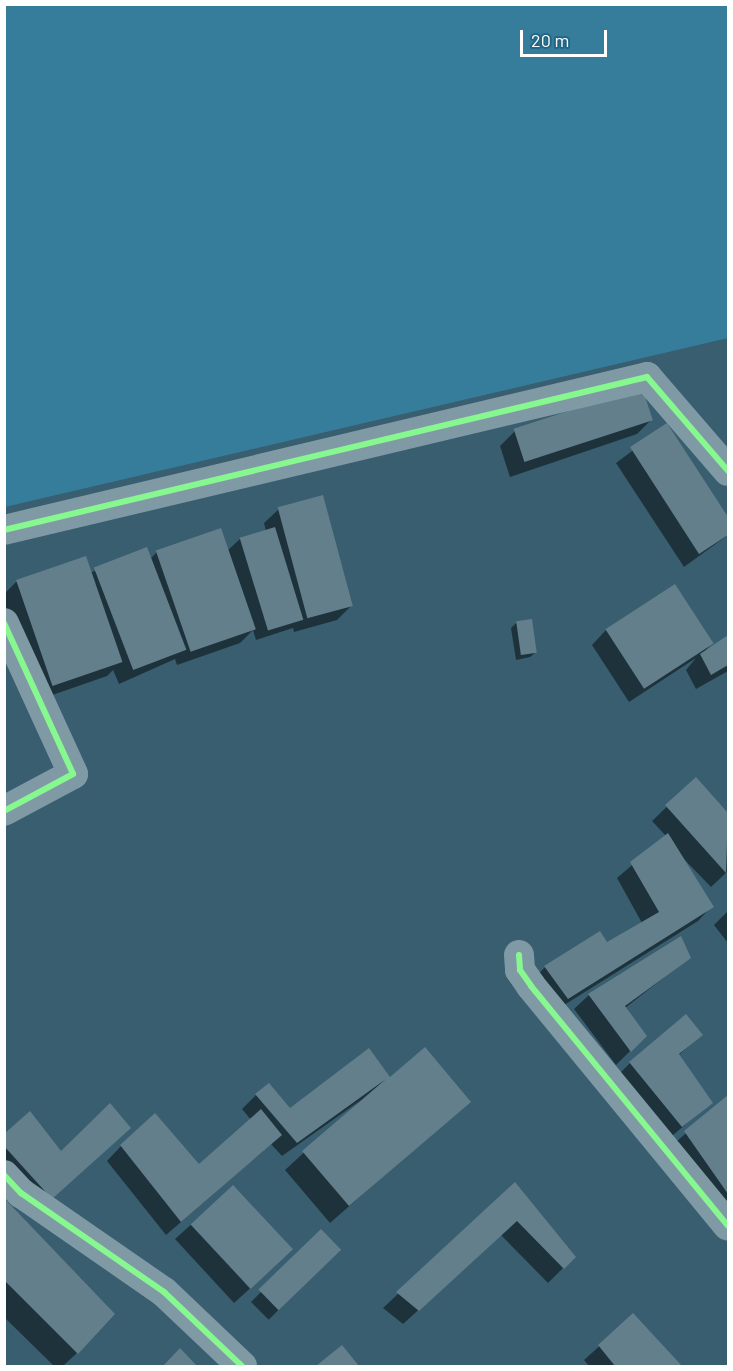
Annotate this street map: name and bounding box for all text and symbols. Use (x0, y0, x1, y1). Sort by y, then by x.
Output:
scale bar (523, 18, 610, 56)
text: 20 m (531, 29, 569, 51)

